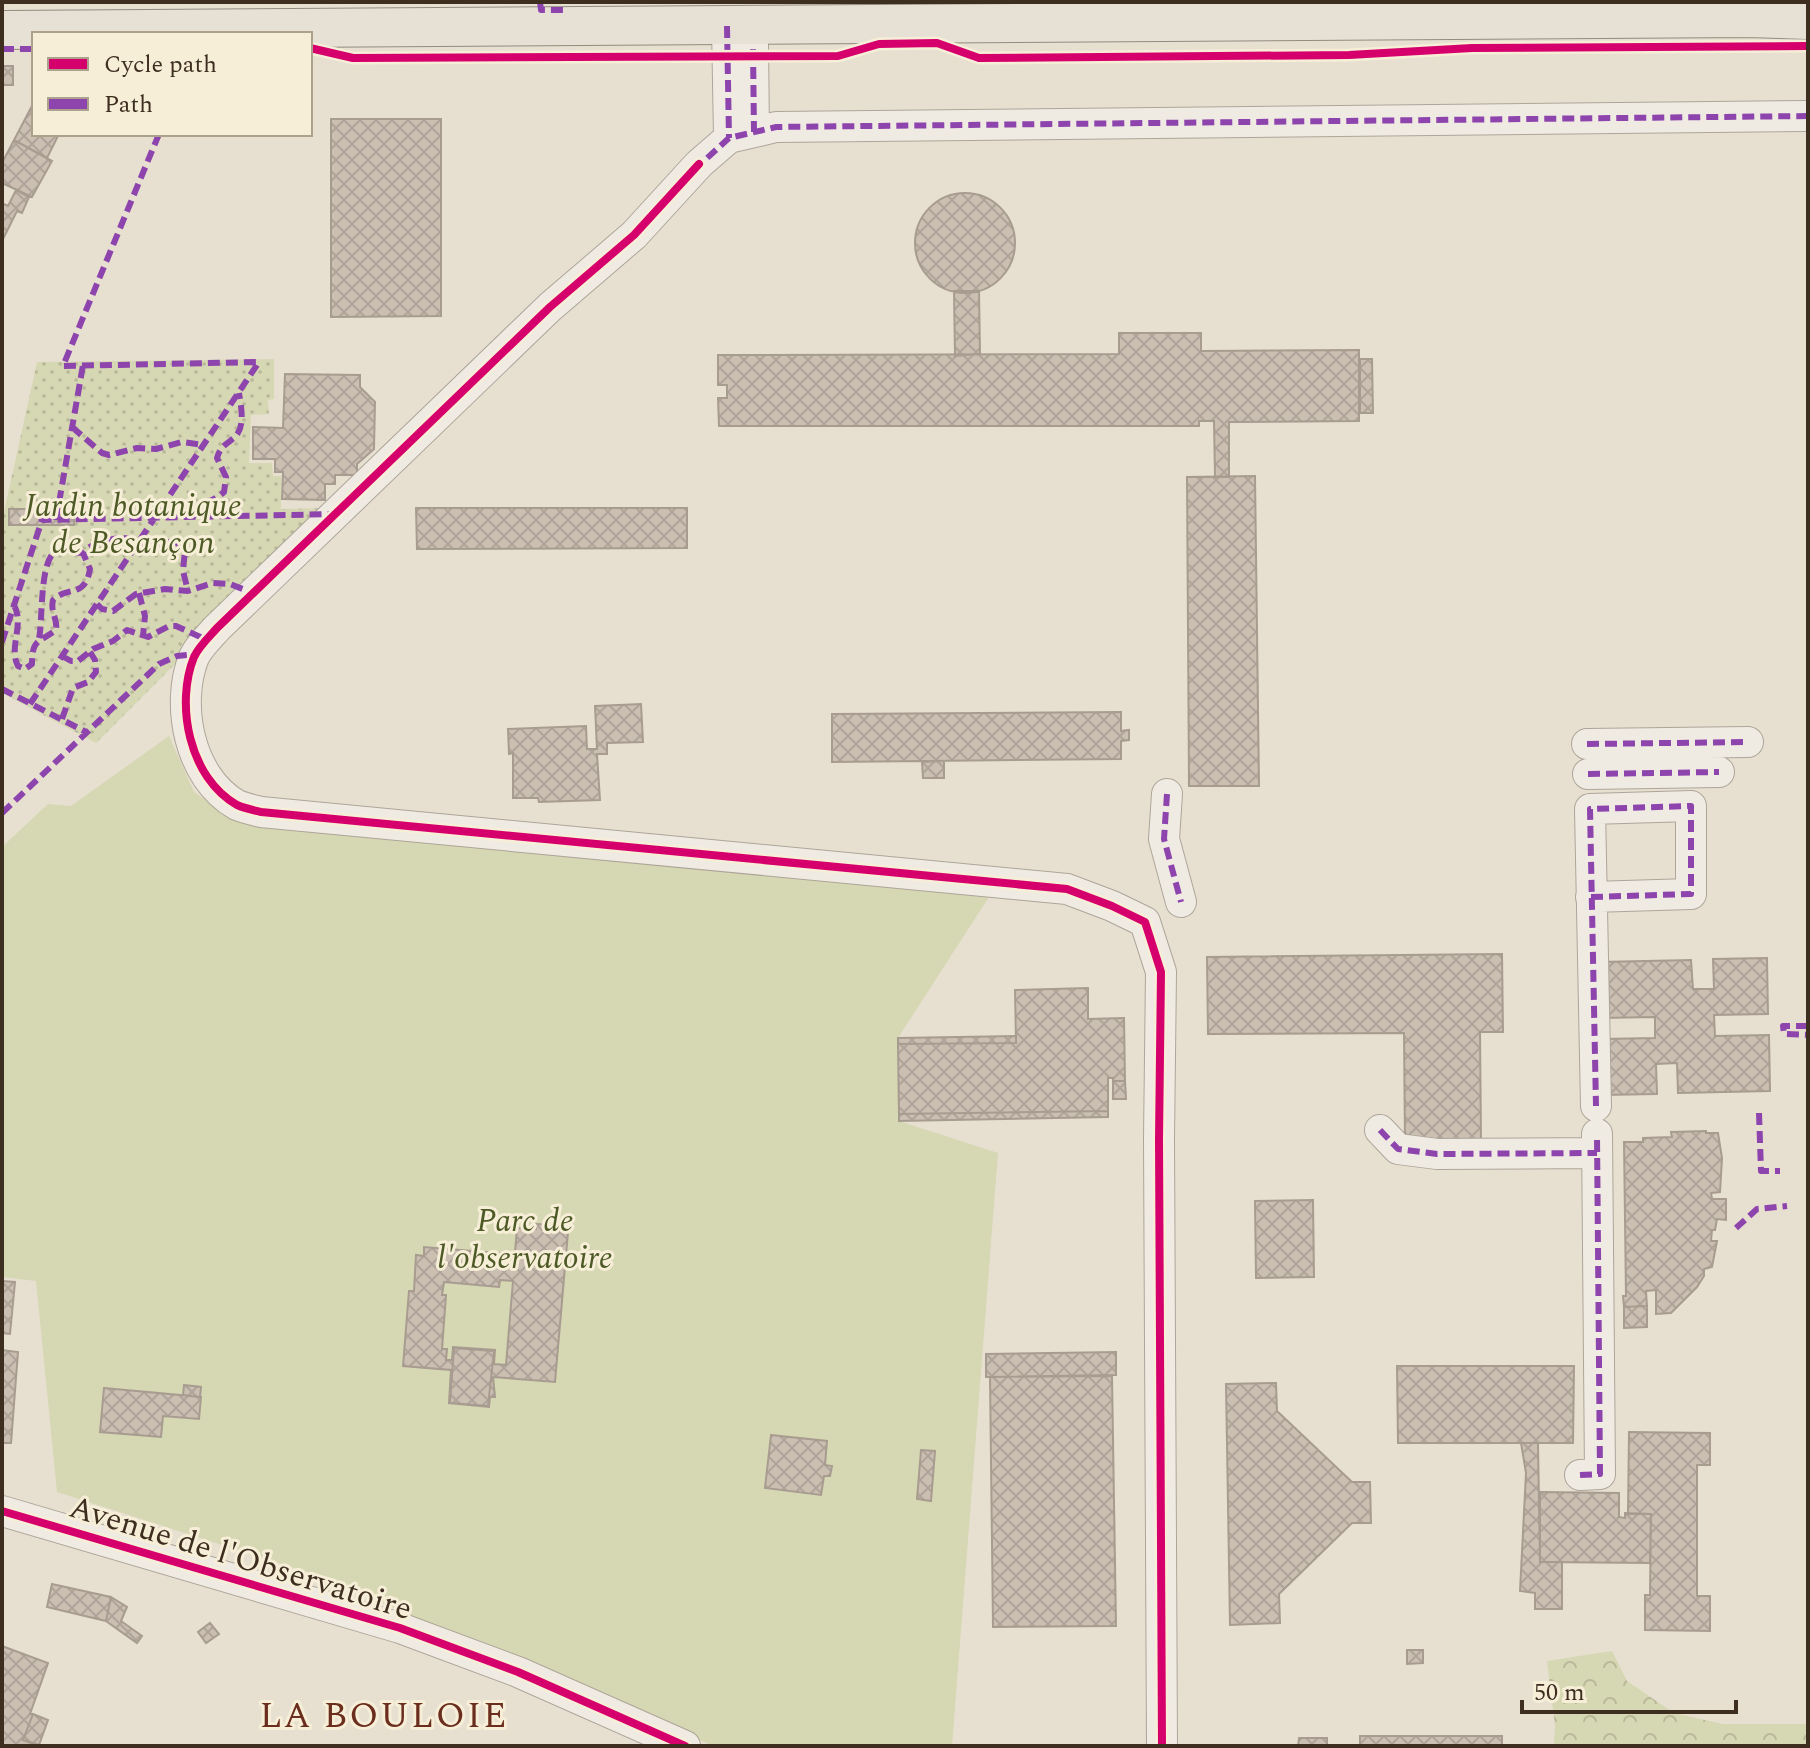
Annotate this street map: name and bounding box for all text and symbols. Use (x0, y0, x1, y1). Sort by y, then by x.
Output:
legend (32, 32, 312, 136)
text: Cycle path (104, 47, 217, 83)
text: Path (104, 87, 153, 123)
park label: Jardin botanique de Besançon (22, 482, 242, 568)
park label: Parc de l'observatoire (437, 1197, 613, 1283)
street label: Avenue de l'Observatoire (63, 1483, 418, 1634)
scale bar (1522, 1664, 1736, 1714)
text: 50 m (1534, 1675, 1585, 1711)
district label: LA BOULOIE (260, 1689, 508, 1744)

